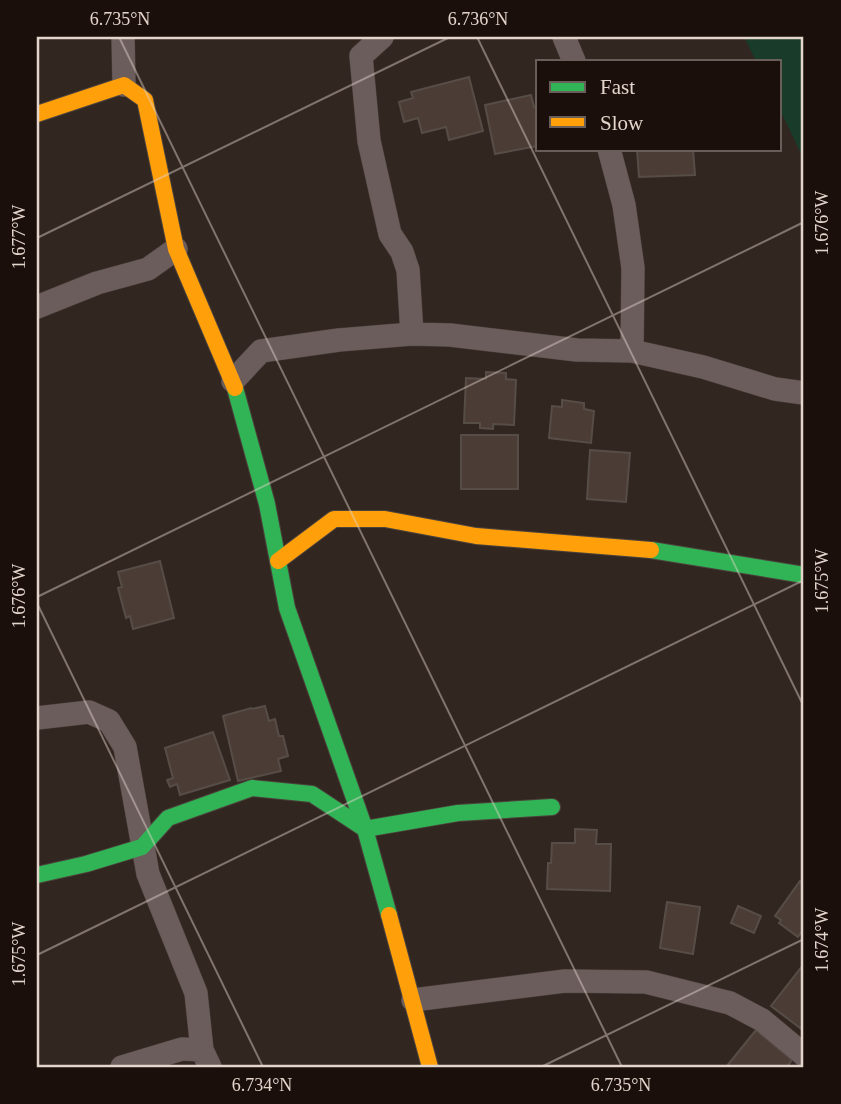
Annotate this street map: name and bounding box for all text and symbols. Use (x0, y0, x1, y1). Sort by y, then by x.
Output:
text: 6.735°N (90, 9, 150, 29)
text: 6.736°N (448, 9, 508, 29)
legend (536, 60, 782, 150)
text: Fast (600, 75, 635, 99)
text: Slow (600, 111, 644, 135)
text: 1.676°W (812, 191, 832, 255)
text: 1.677°W (9, 205, 29, 269)
text: 1.675°W (812, 549, 832, 613)
text: 1.676°W (9, 564, 29, 628)
text: 1.674°W (812, 908, 832, 972)
text: 1.675°W (9, 922, 29, 986)
text: 6.734°N (232, 1075, 292, 1095)
text: 6.735°N (591, 1075, 651, 1095)

